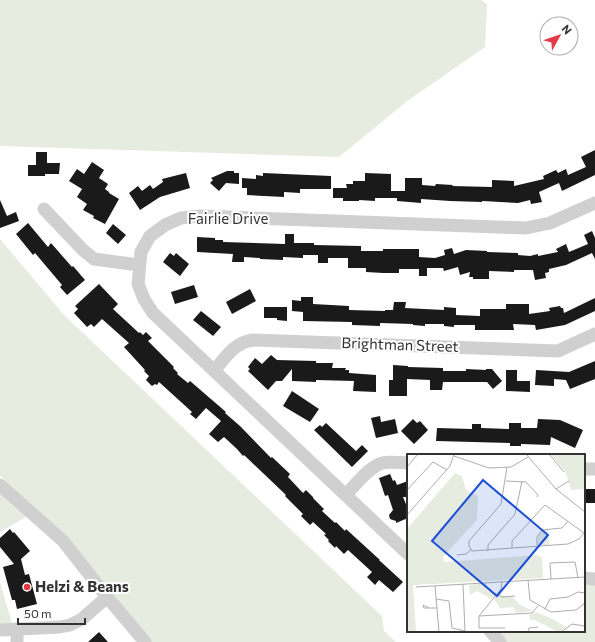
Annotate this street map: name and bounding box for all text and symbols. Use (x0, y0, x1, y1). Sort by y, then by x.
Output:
north arrow (539, 16, 579, 56)
text: N (559, 22, 575, 37)
street label: Fairlie Drive (188, 209, 268, 227)
street label: Brightman Street (341, 333, 459, 355)
inset map (407, 454, 585, 632)
place label: Helzi & Beans (35, 577, 129, 595)
marker: Helzi & Beans (22, 582, 32, 592)
scale bar (18, 600, 85, 626)
text: 50 m (24, 606, 52, 620)

